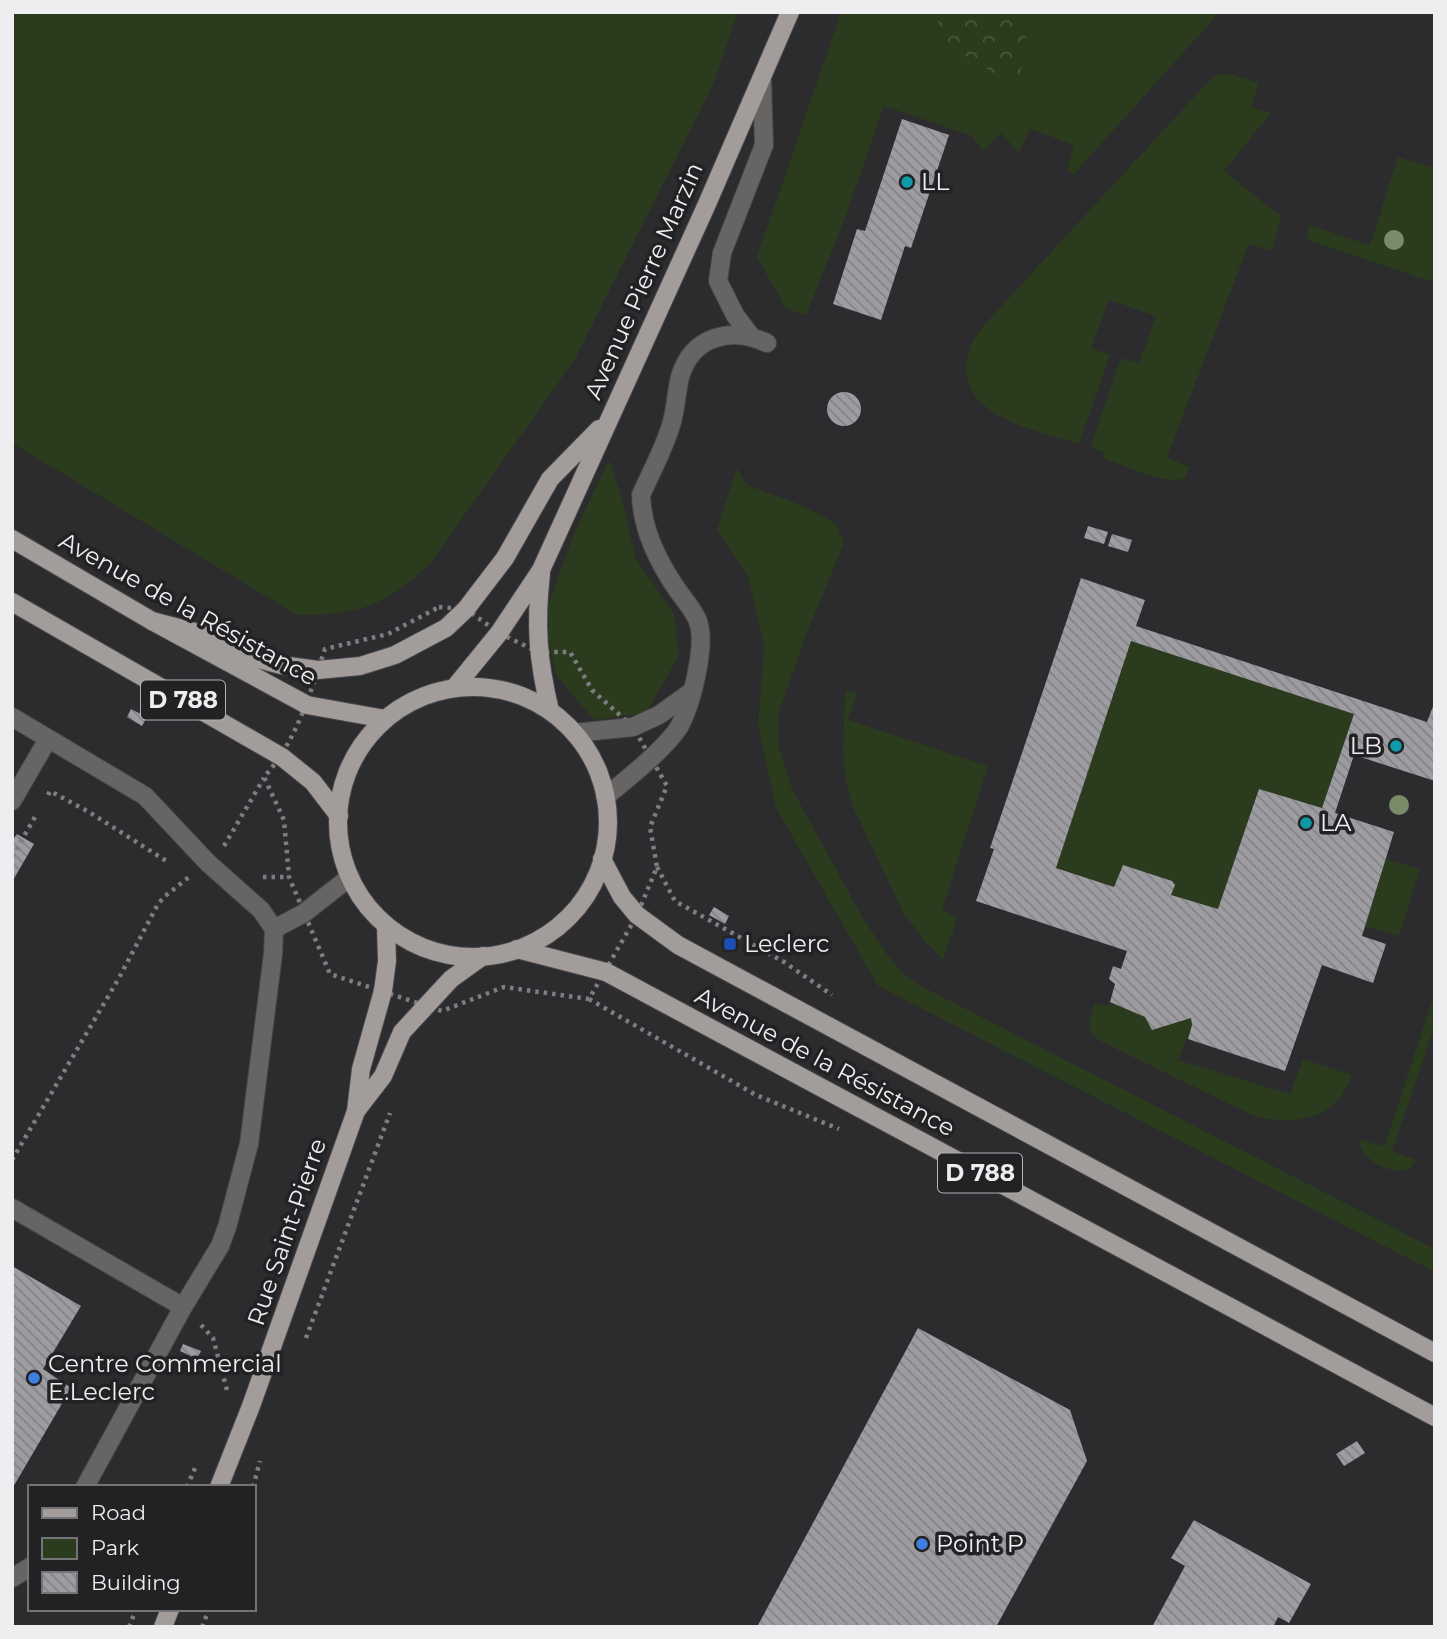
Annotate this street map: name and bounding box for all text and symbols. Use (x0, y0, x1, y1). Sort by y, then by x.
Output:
street label: Avenue Pierre Marzin (578, 158, 709, 404)
place label: LL (921, 167, 949, 196)
marker: LL (899, 174, 915, 190)
street label: Avenue de la Résistance (54, 526, 322, 692)
road number: D 788 (141, 680, 225, 720)
place label: LB (1350, 731, 1382, 760)
marker: LB (1388, 738, 1404, 754)
place label: LA (1320, 808, 1352, 837)
marker: LA (1298, 815, 1314, 831)
place label: Leclerc (744, 929, 830, 958)
marker: Leclerc (722, 936, 738, 952)
street label: Avenue de la Résistance (690, 981, 960, 1142)
street label: Rue Saint-Pierre (241, 1134, 332, 1329)
road number: D 788 (938, 1154, 1022, 1192)
place label: Centre Commercial E.Leclerc (48, 1349, 282, 1406)
marker: Centre Commercial E.Leclerc (26, 1370, 42, 1386)
legend (28, 1485, 256, 1611)
text: Road (91, 1500, 146, 1525)
place label: Point P (936, 1529, 1024, 1558)
text: Park (91, 1535, 139, 1560)
marker: Point P (914, 1536, 930, 1552)
text: Building (91, 1570, 181, 1595)

